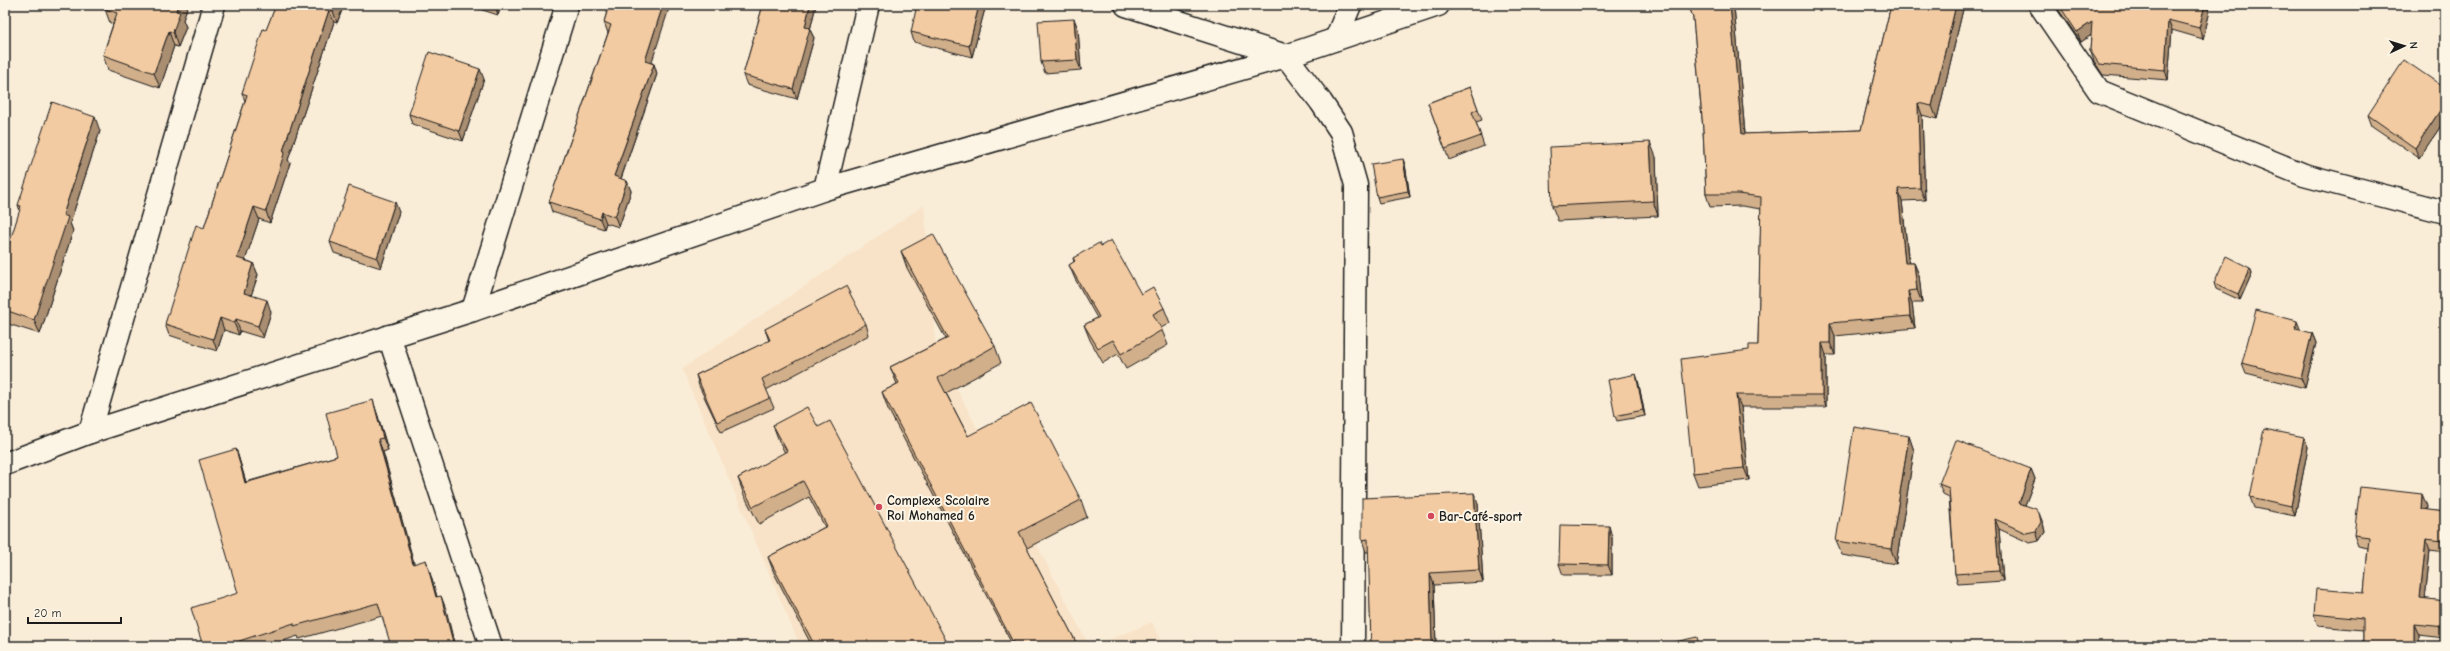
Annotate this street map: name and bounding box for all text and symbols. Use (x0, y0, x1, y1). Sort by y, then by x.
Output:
north arrow (2384, 26, 2424, 66)
text: N (2407, 41, 2420, 49)
place label: Complexe Scolaire Roi Mohamed 6 (887, 493, 990, 523)
marker: Complexe Scolaire Roi Mohamed 6 (874, 502, 884, 512)
place label: Bar-Café-sport (1439, 509, 1523, 524)
marker: Bar-Café-sport (1426, 511, 1436, 521)
scale bar (28, 599, 121, 625)
text: 20 m (34, 606, 62, 620)

